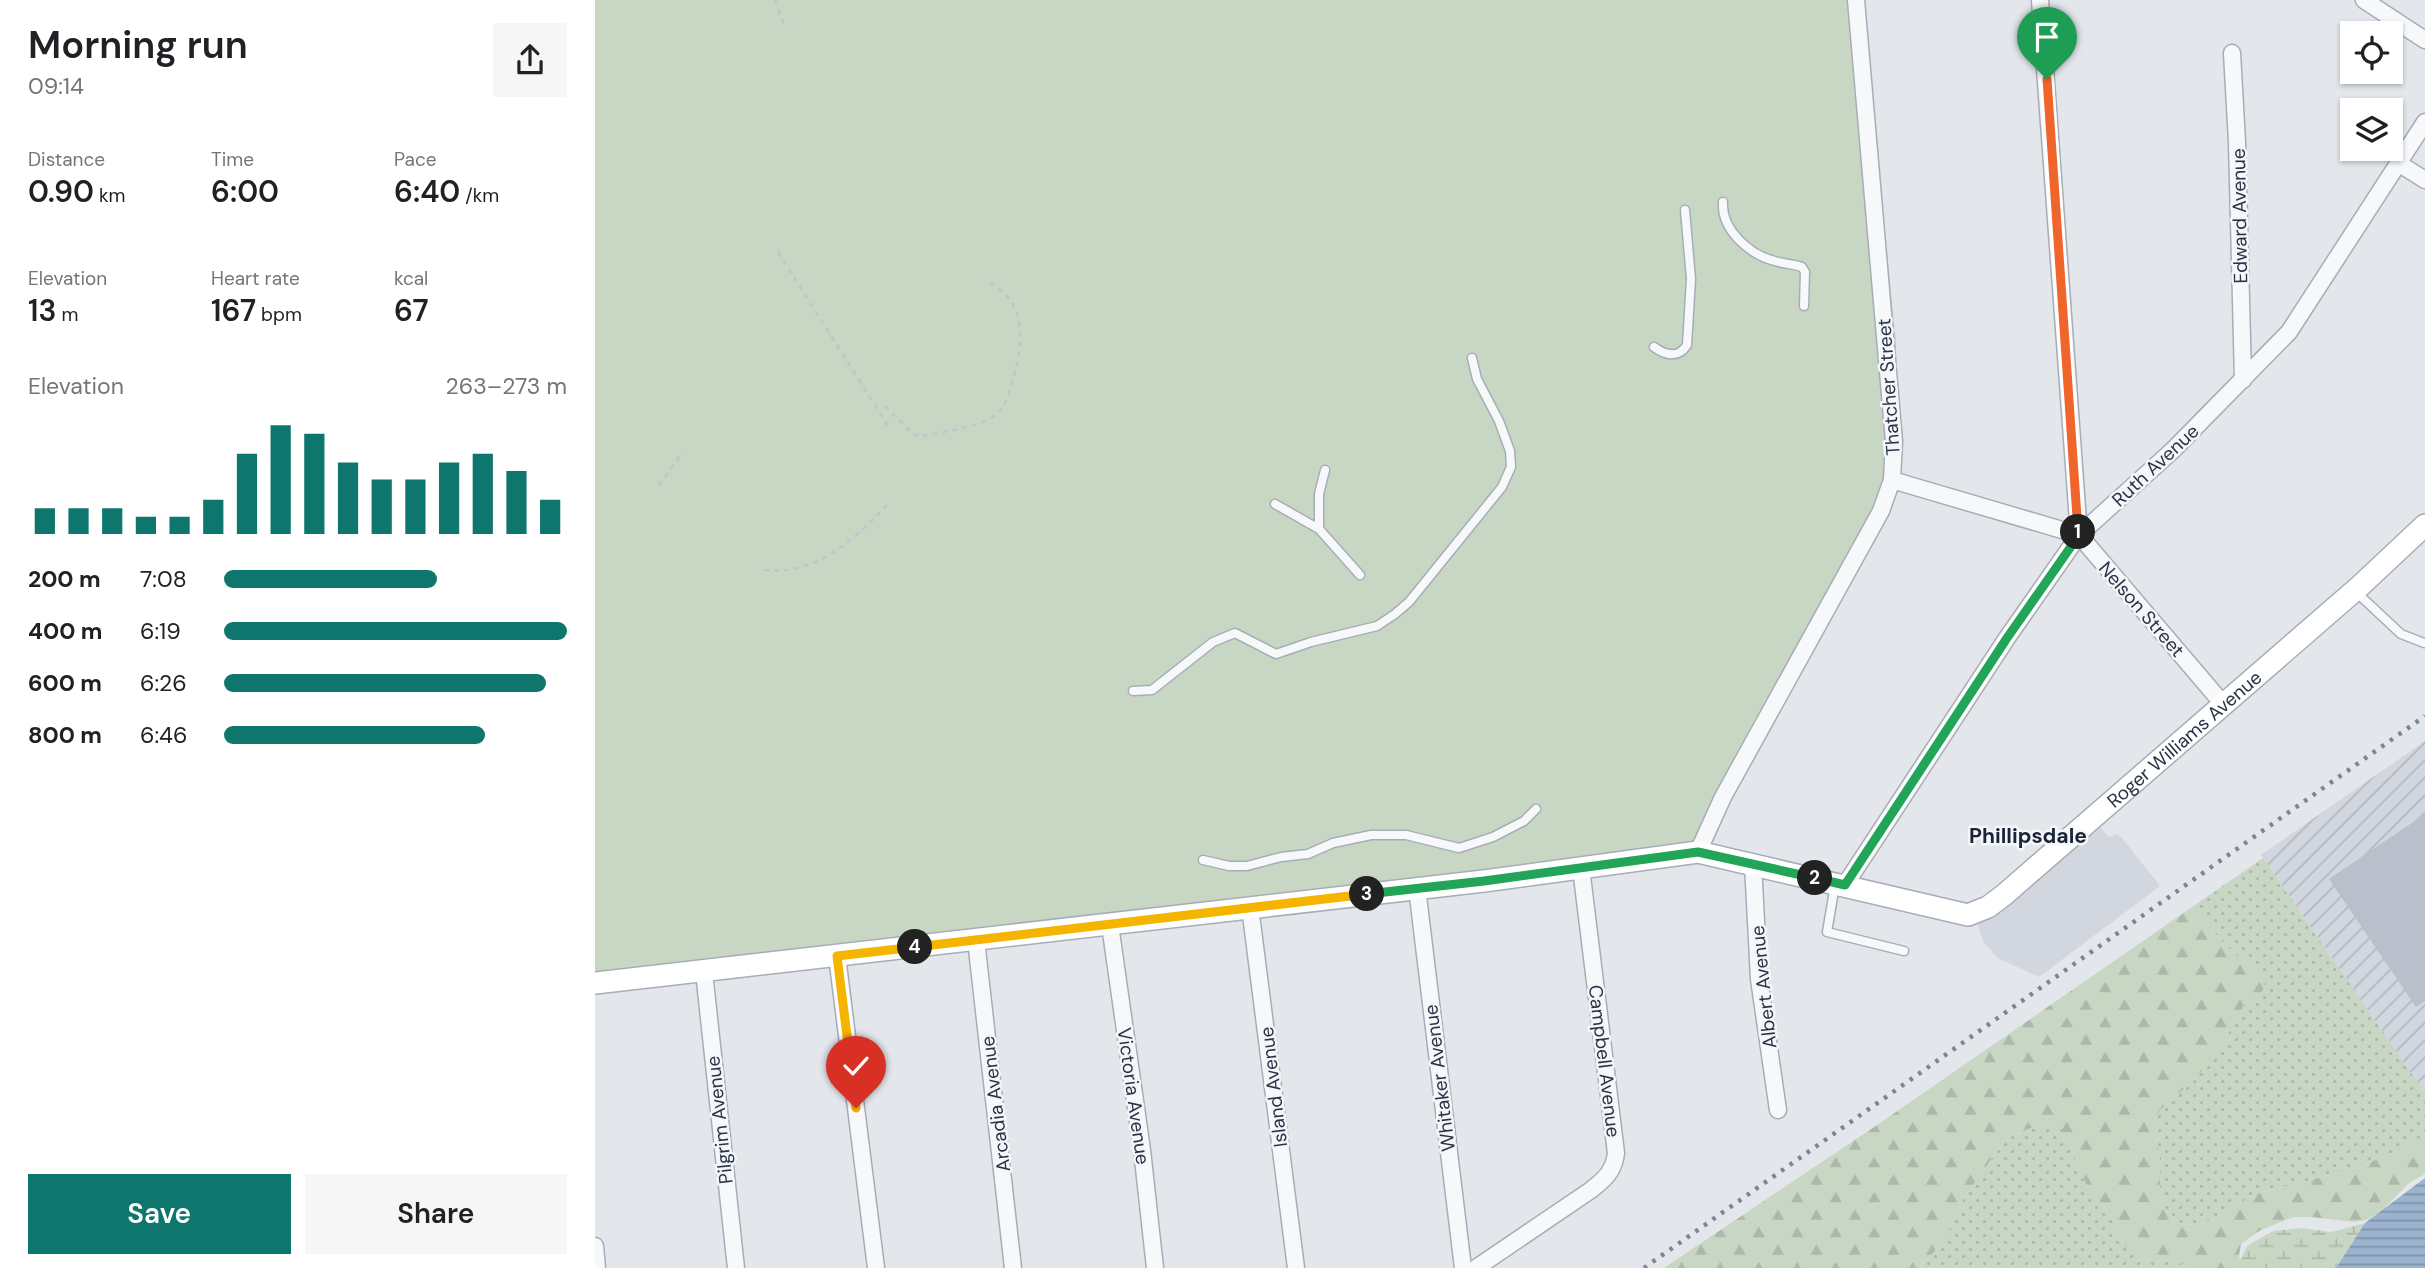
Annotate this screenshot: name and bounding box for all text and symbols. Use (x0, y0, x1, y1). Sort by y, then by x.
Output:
pin (2017, 7, 2077, 79)
icon: arrive (2028, 18, 2066, 56)
text: Morning run (28, 20, 248, 70)
map controls (2340, 21, 2403, 161)
button: locate (2340, 21, 2403, 84)
button: share (493, 23, 567, 97)
text: 09:14 (28, 71, 84, 101)
button: layers (2340, 98, 2403, 161)
text: Distance (28, 147, 105, 172)
text: Time (211, 147, 254, 172)
text: Pace (394, 147, 437, 172)
street label: Edward Avenue (2226, 148, 2253, 284)
text: 0.90 (28, 172, 94, 211)
text: 6:00 (211, 172, 279, 211)
text: 6:40 (394, 172, 460, 211)
text: km (94, 183, 125, 208)
text: /km (460, 183, 499, 208)
text: Elevation (28, 266, 107, 291)
text: Heart rate (211, 266, 300, 291)
text: kcal (394, 266, 428, 291)
text: 13 (28, 291, 56, 330)
text: 167 (211, 291, 256, 330)
text: 67 (394, 291, 429, 330)
text: m (56, 302, 78, 327)
text: bpm (256, 302, 302, 327)
street label: Thatcher Street (1871, 318, 1906, 456)
text: Elevation (28, 371, 124, 401)
text: 263–273 m (446, 371, 567, 401)
street label: Ruth Avenue (2107, 419, 2204, 512)
pin: 1 (2061, 514, 2095, 550)
text: 1 (2074, 519, 2081, 544)
street label: Nelson Street (2093, 556, 2190, 662)
text: 200 m (28, 564, 101, 594)
text: 7:08 (140, 564, 187, 594)
text: 400 m (28, 616, 102, 646)
text: 6:19 (140, 616, 181, 646)
street label: Roger Williams Avenue (2102, 665, 2267, 813)
text: 600 m (28, 668, 102, 698)
text: 6:26 (140, 668, 187, 698)
text: 800 m (28, 720, 102, 750)
text: 6:46 (140, 720, 188, 750)
district label: Phillipsdale (1969, 822, 2087, 850)
pin: 2 (1797, 860, 1833, 896)
text: 2 (1809, 865, 1820, 890)
pin: 3 (1349, 876, 1385, 912)
text: 3 (1361, 881, 1372, 906)
street label: Albert Avenue (1745, 924, 1782, 1050)
pin: 4 (897, 930, 933, 964)
text: 4 (908, 934, 921, 959)
street label: Campbell Avenue (1583, 983, 1626, 1139)
street label: Whitaker Avenue (1418, 1003, 1461, 1153)
street label: Island Avenue (1254, 1025, 1293, 1149)
street label: Victoria Avenue (1112, 1026, 1155, 1166)
street label: Arcadia Avenue (975, 1034, 1016, 1173)
pin (826, 1036, 886, 1108)
icon: check (837, 1047, 875, 1085)
street label: Pilgrim Avenue (700, 1055, 739, 1185)
button: Save (28, 1174, 291, 1254)
button: Share (305, 1174, 567, 1254)

